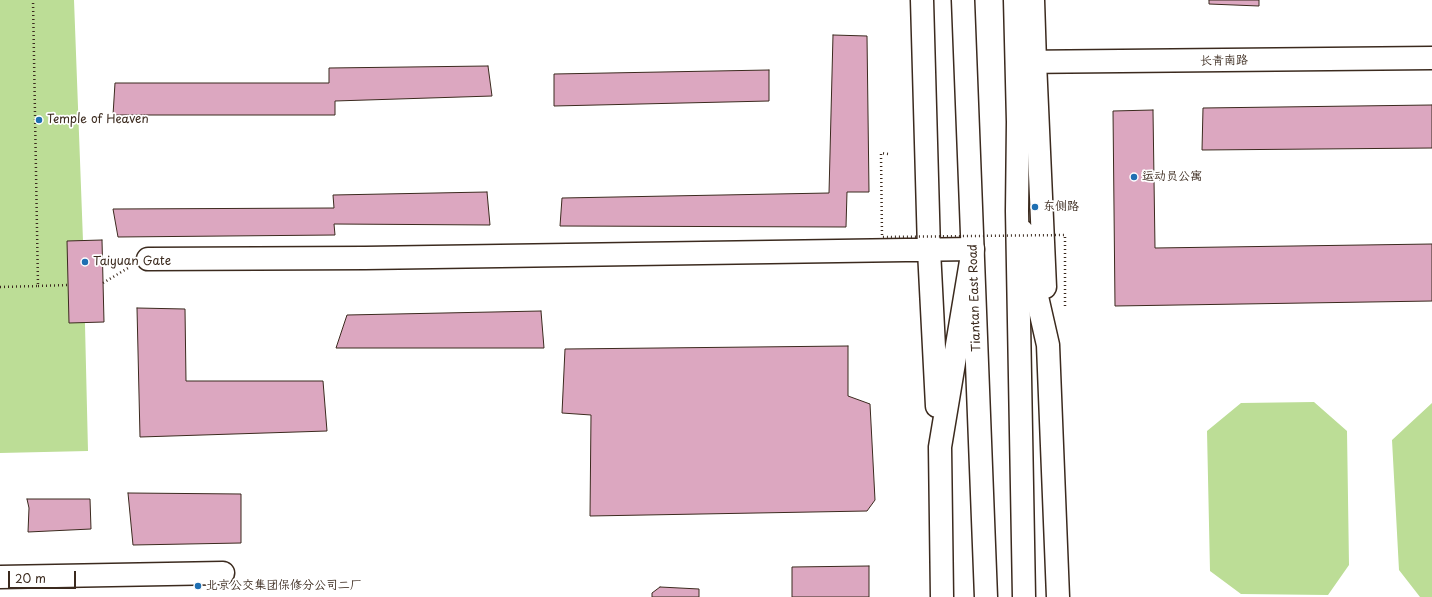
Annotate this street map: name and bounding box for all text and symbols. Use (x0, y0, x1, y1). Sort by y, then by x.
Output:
street label: 长青南路 (1200, 53, 1248, 69)
place label: Temple of Heaven (47, 113, 149, 127)
marker: Temple of Heaven (34, 115, 44, 125)
place label: 运动员公寓 (1142, 170, 1202, 184)
marker: 运动员公寓 (1129, 172, 1139, 182)
place label: 东侧路 (1043, 200, 1079, 214)
marker: 东侧路 (1030, 202, 1040, 212)
street label: Tiantan East Road (966, 244, 984, 352)
place label: Taiyuan Gate (93, 255, 171, 269)
marker: Taiyuan Gate (80, 257, 90, 267)
scale bar (10, 563, 78, 589)
text: 20 m (15, 569, 46, 587)
place label: 北京公交集团保修分公司二厂 (206, 579, 362, 593)
marker: 北京公交集团保修分公司二厂 (193, 581, 203, 591)

